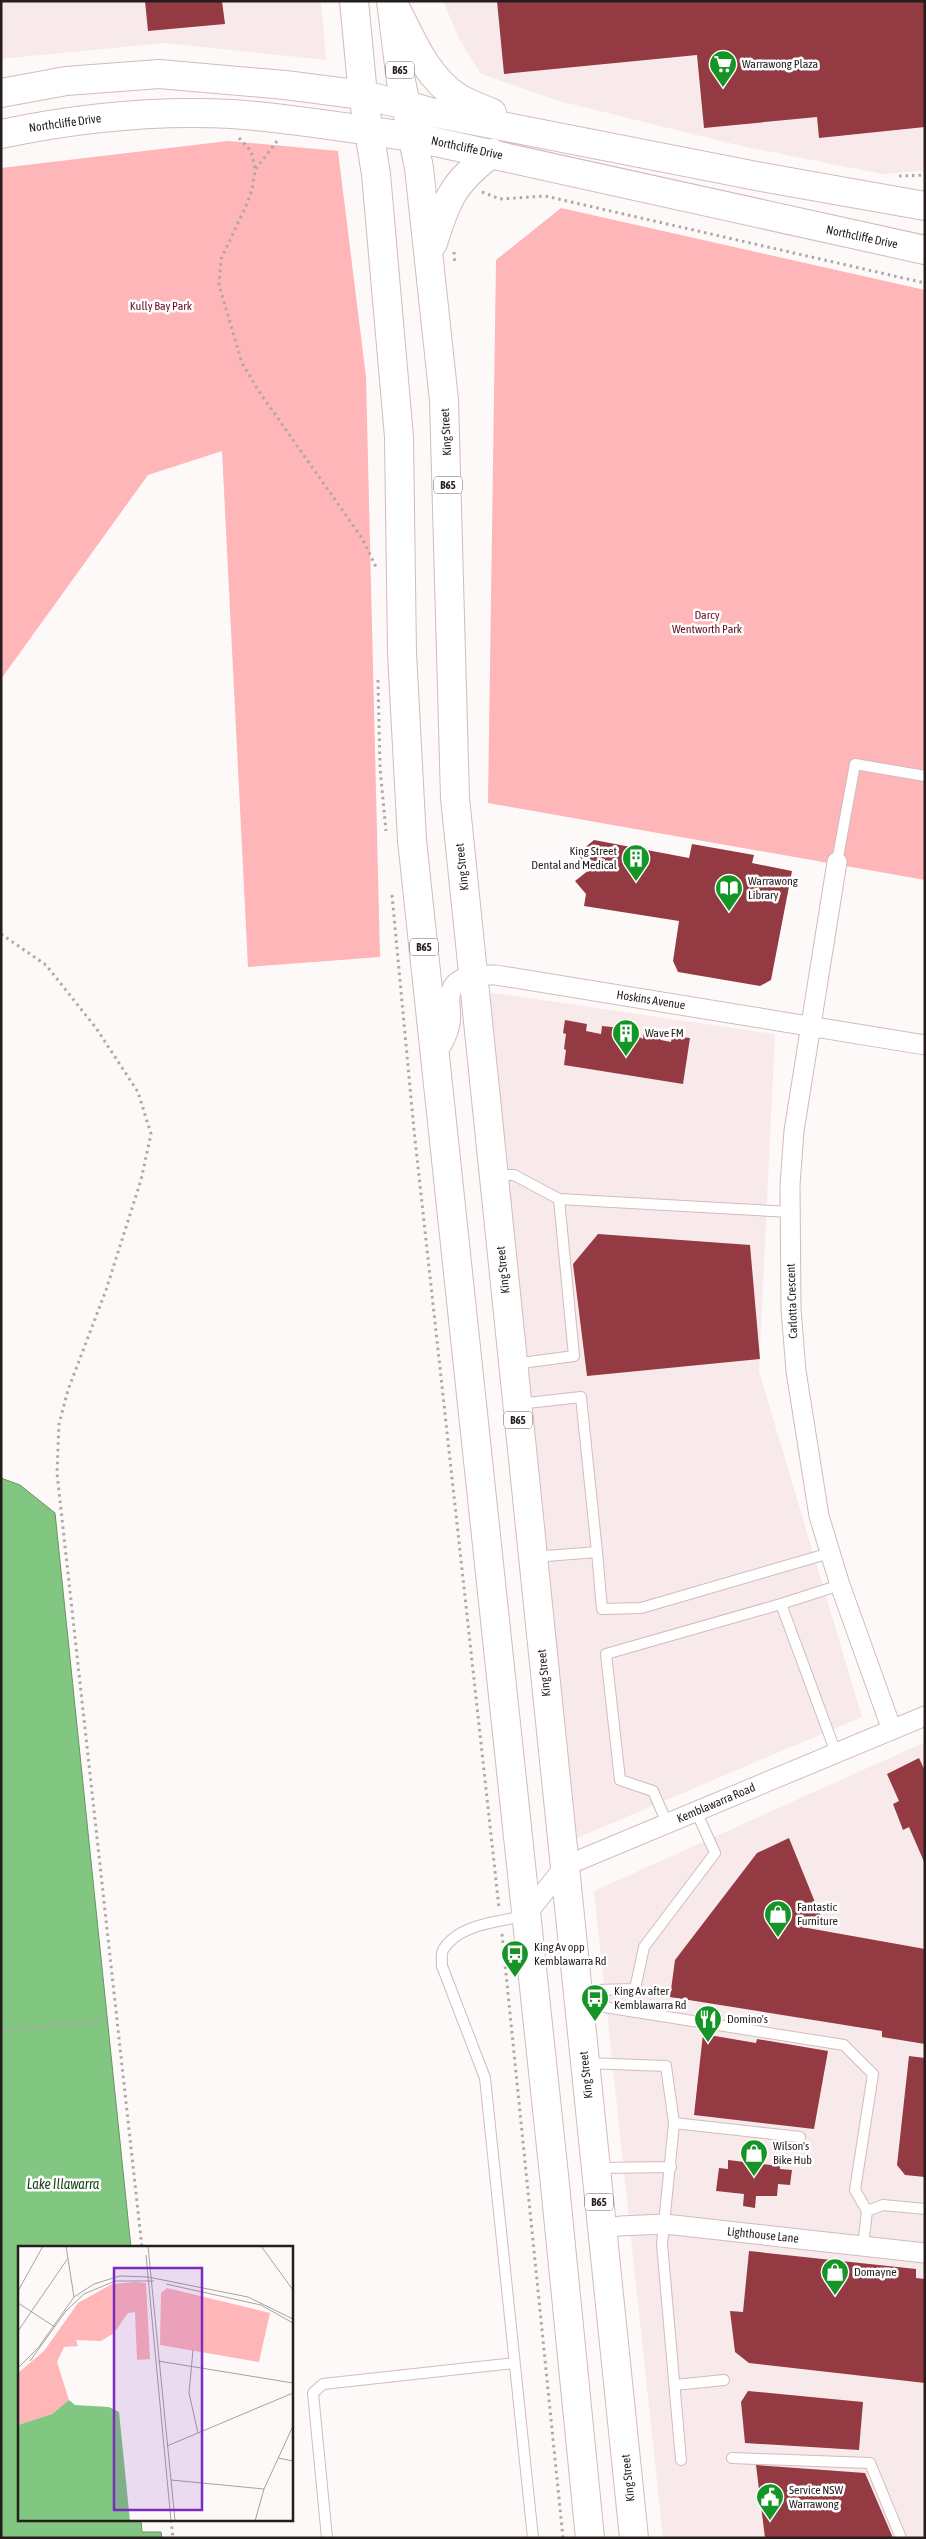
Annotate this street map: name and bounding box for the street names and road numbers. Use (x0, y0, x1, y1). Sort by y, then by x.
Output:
road number: B65 (386, 62, 414, 78)
street label: Northcliffe Drive (28, 111, 102, 135)
street label: Northcliffe Drive (430, 134, 504, 162)
street label: Northcliffe Drive (825, 223, 899, 251)
street label: King Street (438, 407, 454, 456)
road number: B65 (434, 476, 462, 494)
street label: King Street (452, 842, 471, 891)
road number: B65 (410, 939, 438, 956)
street label: Hoskins Avenue (616, 988, 686, 1012)
street label: King Street (493, 1245, 512, 1294)
street label: Carlotta Crescent (784, 1263, 800, 1339)
road number: B65 (504, 1412, 532, 1428)
street label: King Street (534, 1648, 553, 1697)
street label: Kemblawarra Road (675, 1780, 757, 1826)
street label: King Street (576, 2050, 595, 2099)
road number: B65 (585, 2194, 613, 2210)
street label: Lighthouse Lane (727, 2224, 799, 2246)
street label: King Street (618, 2453, 637, 2502)

